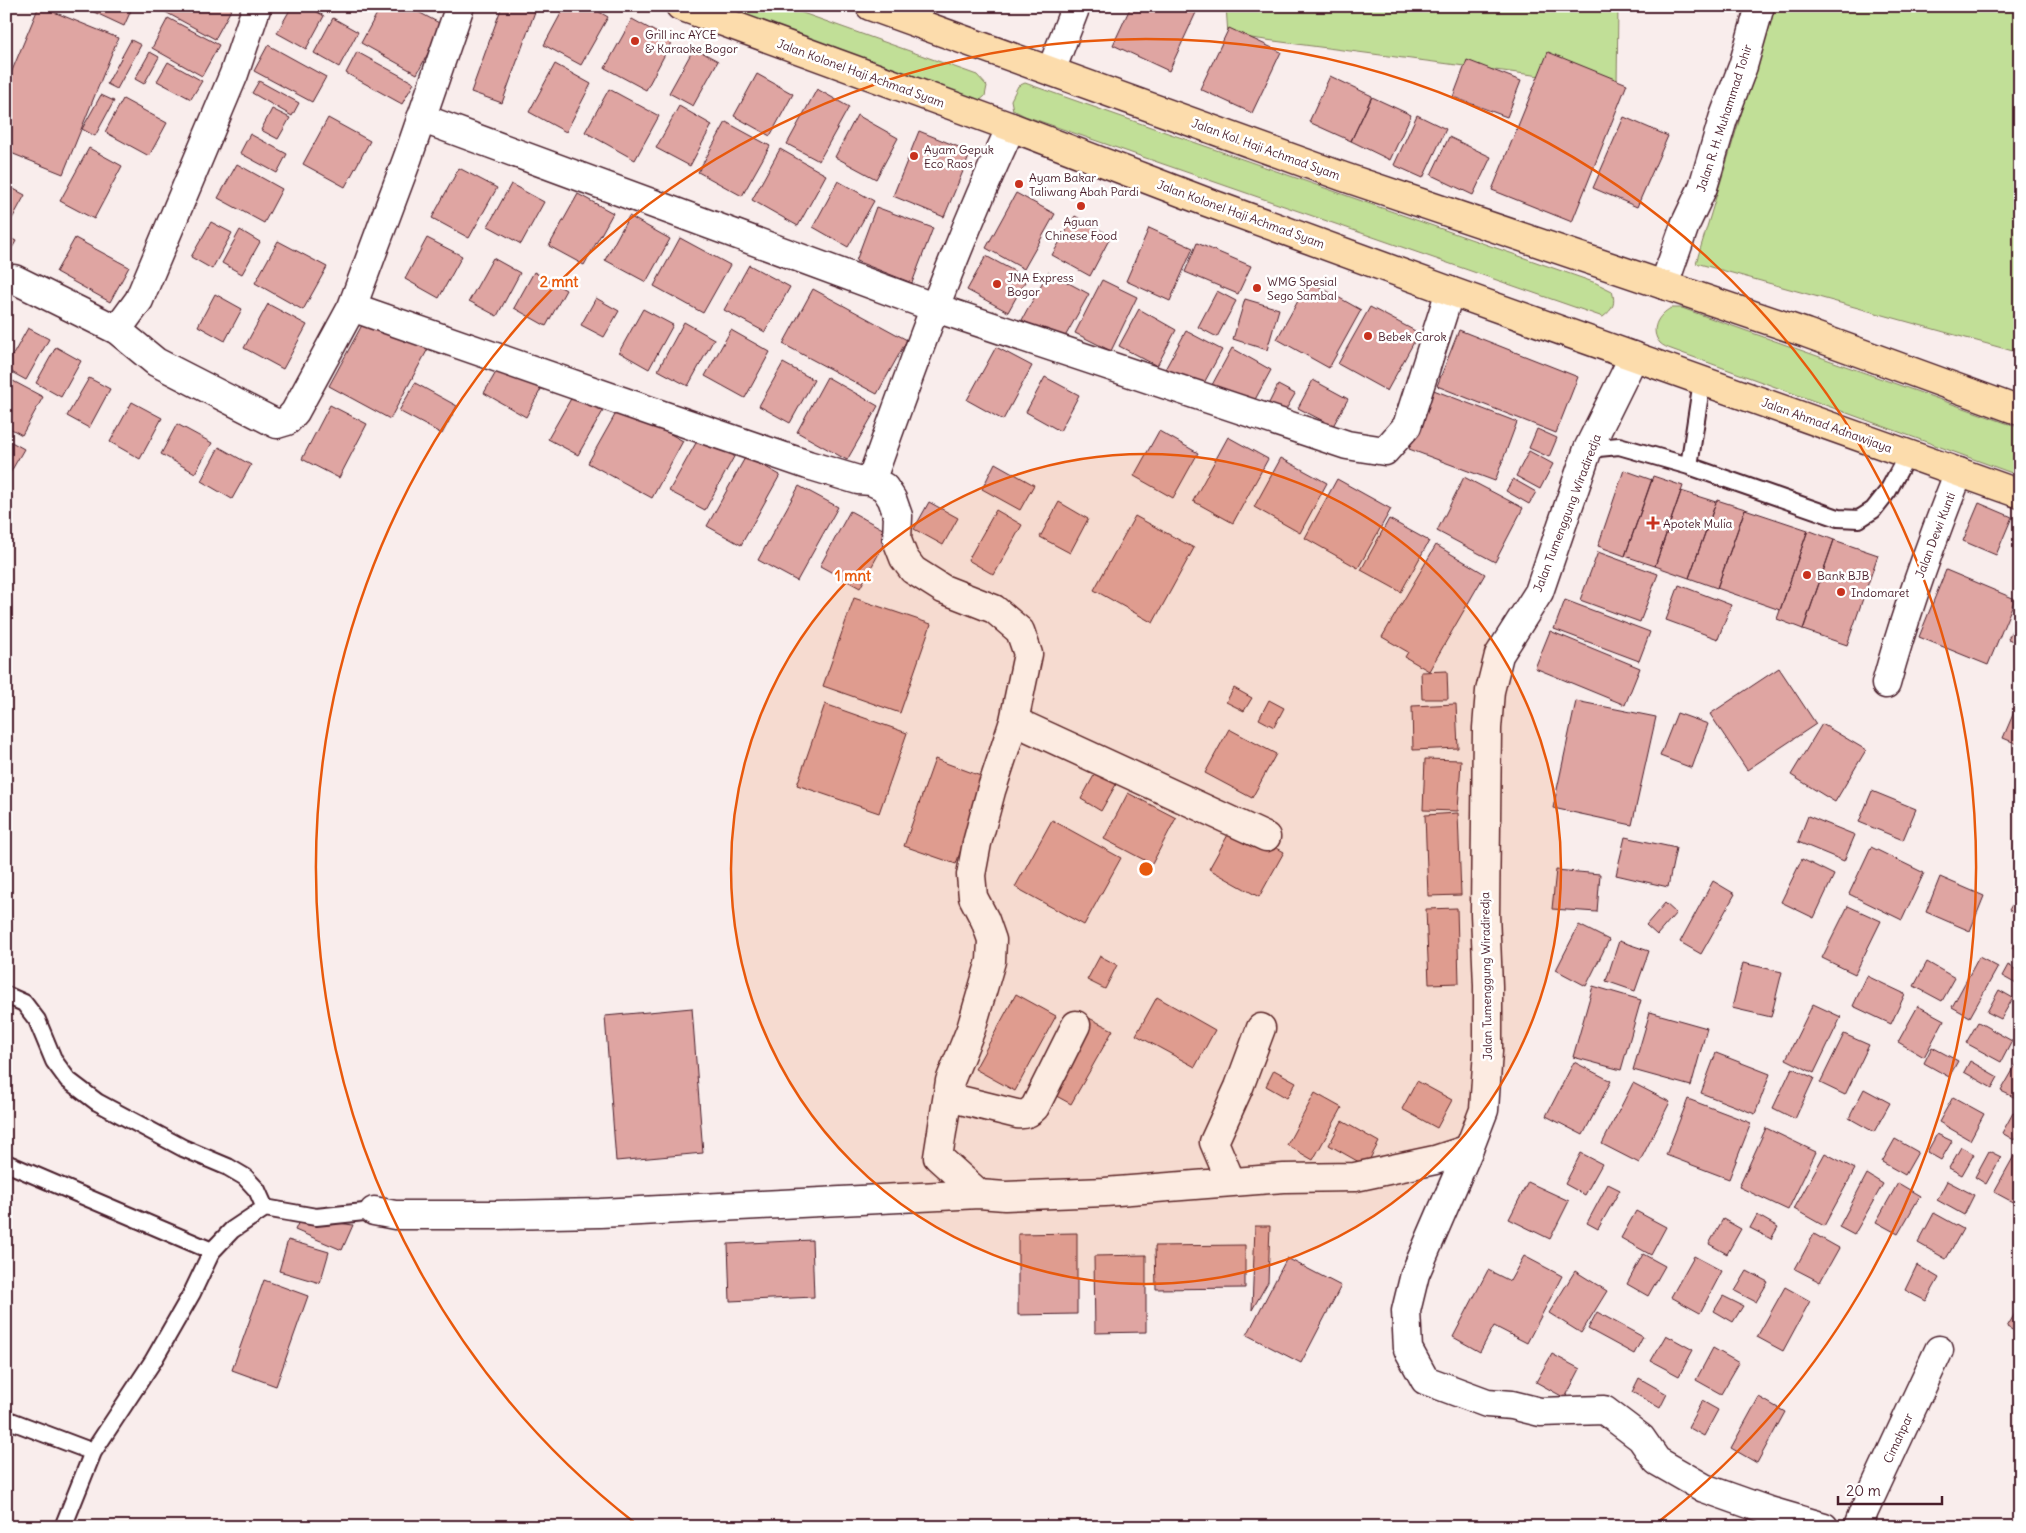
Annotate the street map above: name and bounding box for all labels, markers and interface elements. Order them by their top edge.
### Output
place label: Grill inc AYCE & Karaoke Bogor [645,27,738,56]
marker: Grill inc AYCE & Karaoke Bogor [629,35,641,47]
street label: Jalan Kolonel Haji Achmad Syam [775,36,947,111]
street label: Jalan R. H. Muhammad Tohir [1693,42,1755,194]
street label: Jalan Kol. Haji Achmad Syam [1190,115,1343,183]
place label: Ayam Gepuk Eco Raos [924,142,994,171]
marker: Ayam Gepuk Eco Raos [908,150,920,162]
place label: Ayam Bakar Taliwang Abah Pardi [1029,170,1139,199]
street label: Jalan Kolonel Haji Achmad Syam [1155,177,1327,252]
marker: Ayam Bakar Taliwang Abah Pardi [1013,178,1025,190]
marker: Aguan Chinese Food [1075,200,1087,212]
place label: Aguan Chinese Food [1045,214,1117,243]
place label: JNA Express Bogor [1007,270,1074,299]
text: 2 mnt [540,272,579,291]
place label: WMG Spesial Sego Sambal [1267,274,1337,303]
marker: JNA Express Bogor [991,278,1003,290]
marker: WMG Spesial Sego Sambal [1251,282,1263,294]
place label: Bebek Carok [1378,329,1447,344]
marker: Bebek Carok [1362,330,1374,342]
street label: Jalan Ahmad Adnawijaya [1760,394,1895,456]
street label: Jalan Tumenggung Wiradiredja [1530,432,1604,594]
street label: Jalan Dewi Kunti [1912,490,1958,580]
place label: Apotek Mulia [1663,516,1733,531]
marker: Apotek Mulia [1647,517,1659,529]
text: 1 mnt [835,566,872,585]
place label: Bank BJB [1817,568,1869,583]
marker: Bank BJB [1801,569,1813,581]
place label: Indomaret [1851,585,1909,600]
marker: Indomaret [1835,586,1847,598]
centre of rings [1137,860,1155,878]
street label: Jalan Tumenggung Wiradiredja [1477,892,1495,1060]
street label: Cimahpar [1880,1411,1916,1465]
scale bar [1838,1473,1942,1505]
text: 20 m [1846,1481,1881,1500]

